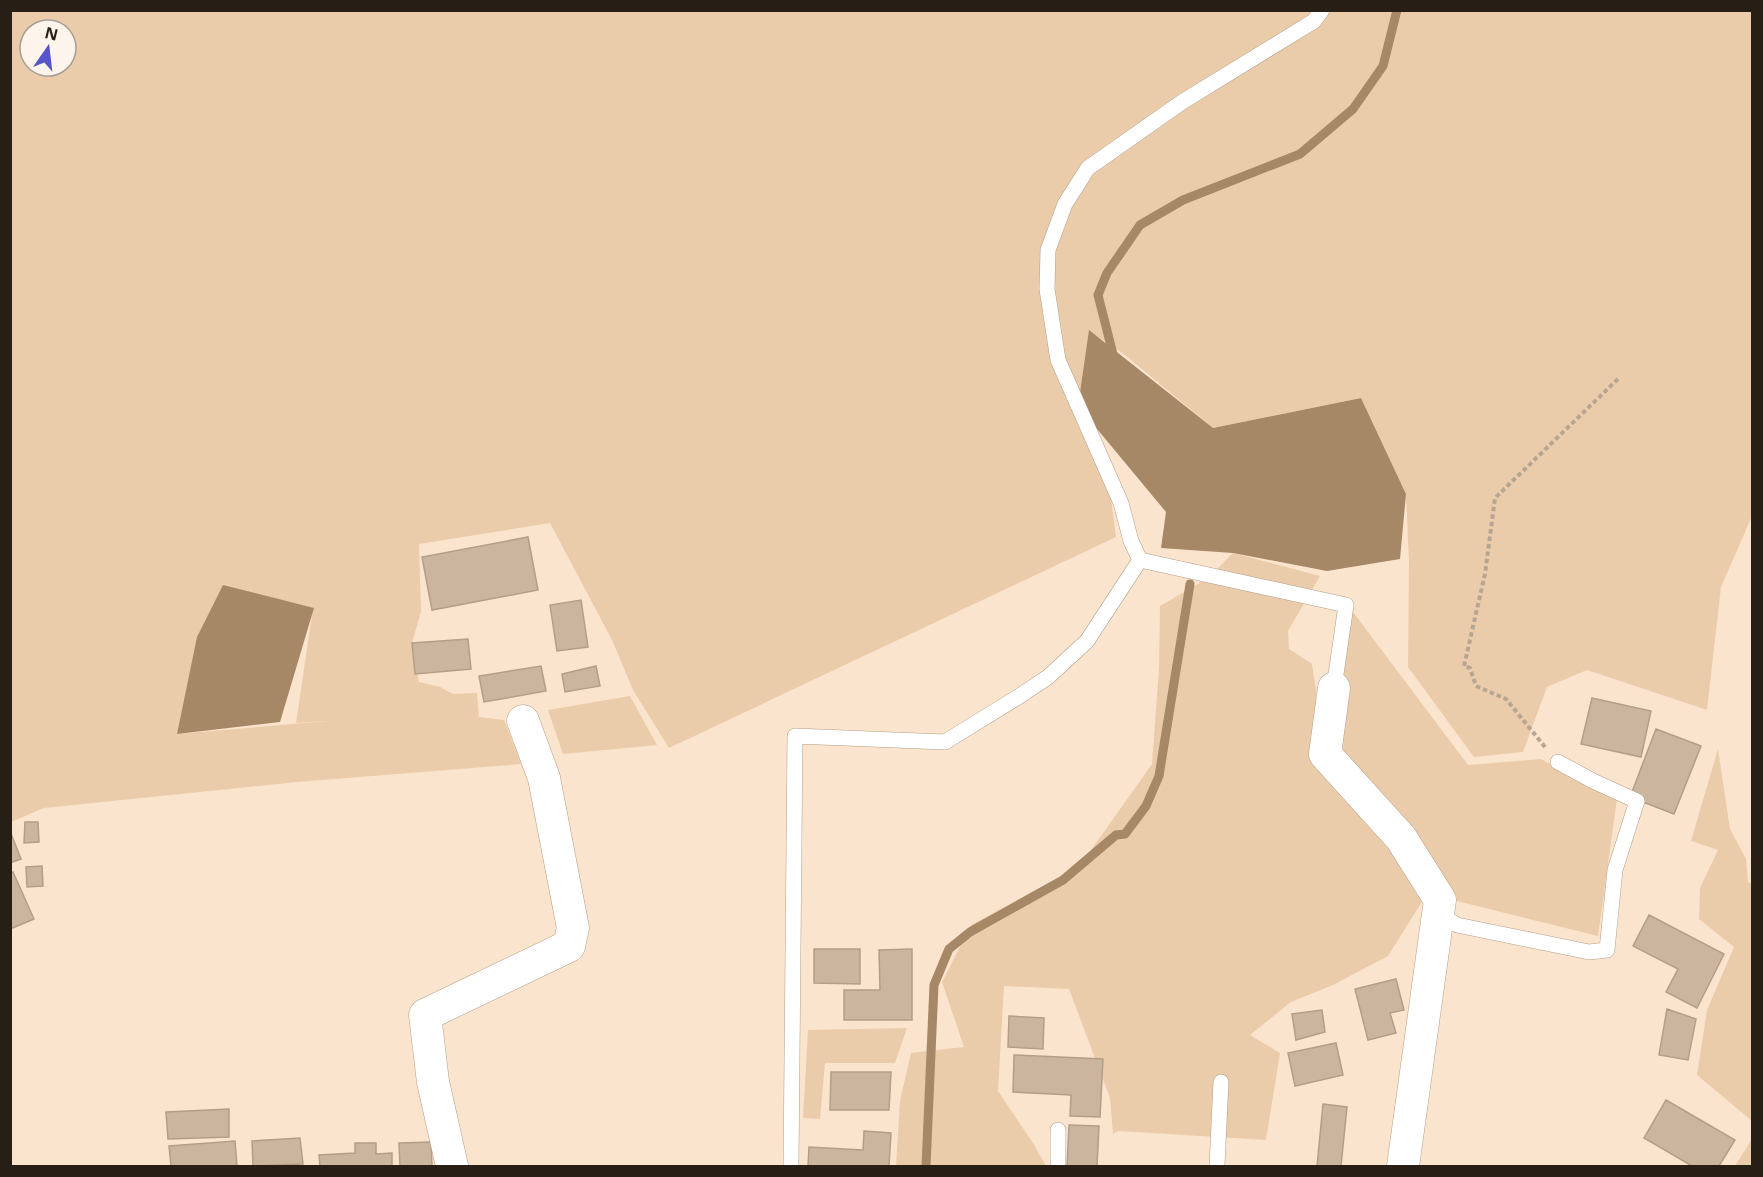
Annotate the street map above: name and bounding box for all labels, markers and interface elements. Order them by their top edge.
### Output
north arrow [18,18,78,78]
text: N [43,21,61,46]

